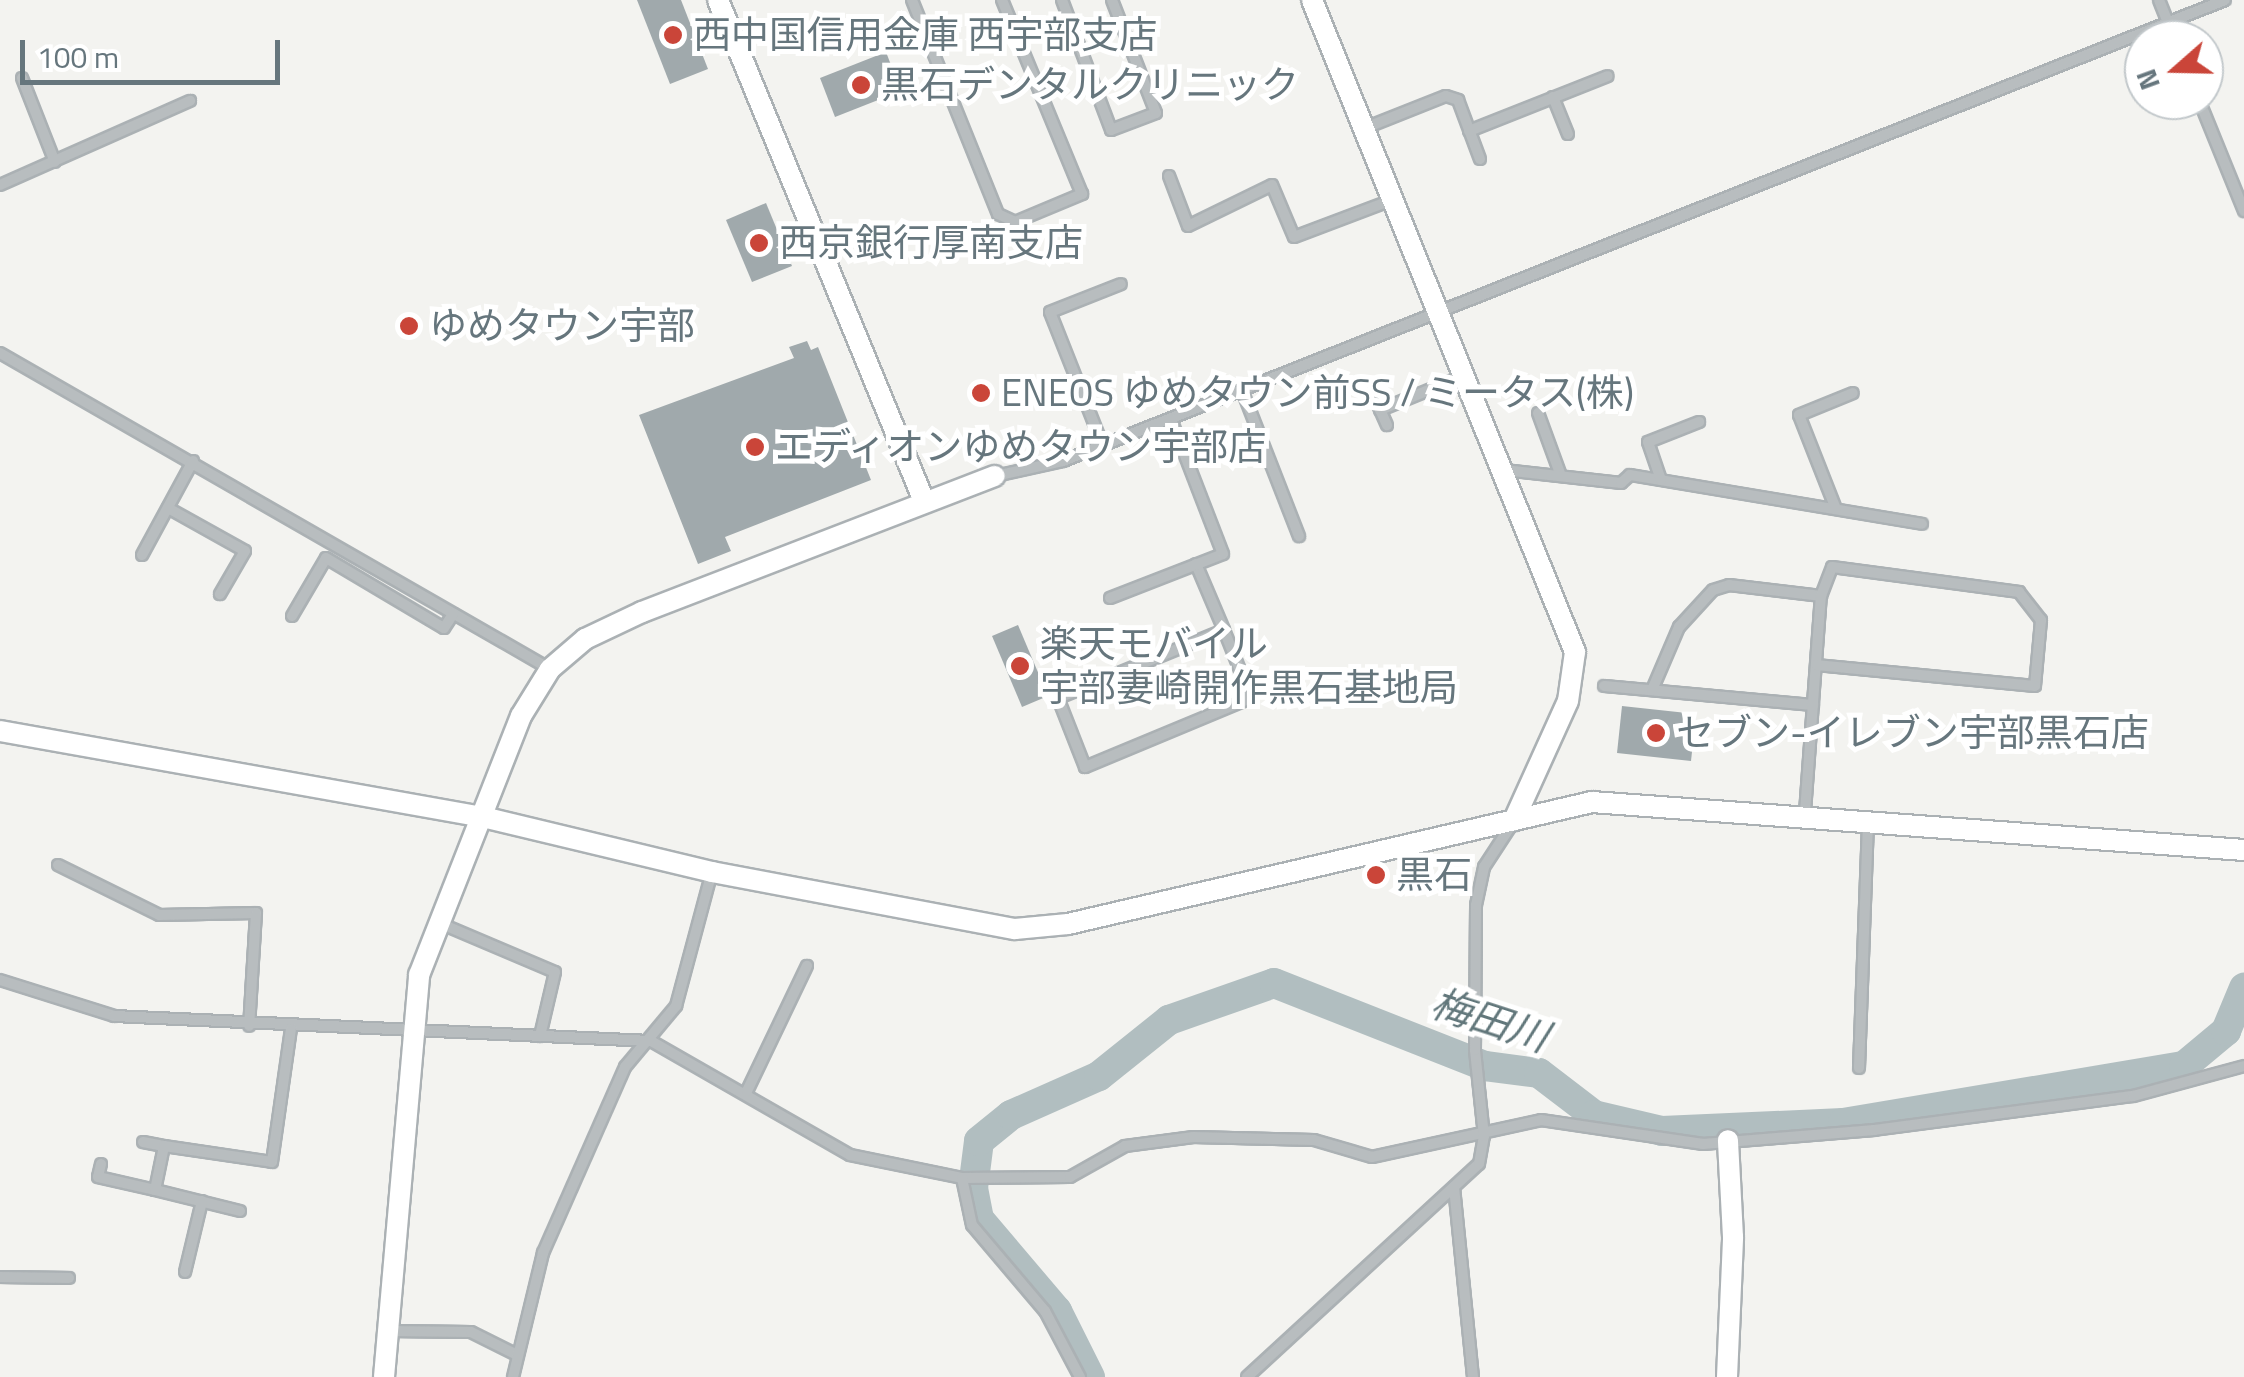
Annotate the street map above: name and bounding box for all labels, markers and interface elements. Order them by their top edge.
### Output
place label: 西中国信用金庫 西宇部支店 [693,12,1157,58]
scale bar [25,20,285,82]
north arrow [2124,20,2224,120]
marker: 西中国信用金庫 西宇部支店 [662,24,684,46]
text: 100 m [37,34,119,80]
place label: 黒石デンタルクリニック [881,62,1299,108]
text: N [2124,63,2171,96]
marker: 黒石デンタルクリニック [850,74,872,96]
place label: 西京銀行厚南支店 [779,220,1083,266]
marker: 西京銀行厚南支店 [748,232,770,254]
place label: ゆめタウン宇部 [429,303,695,349]
marker: ゆめタウン宇部 [398,315,420,337]
place label: ENEOS ゆめタウン前SS / ミータス(株) [1001,370,1634,416]
marker: ENEOS ゆめタウン前SS / ミータス(株) [970,382,992,404]
place label: エディオンゆめタウン宇部店 [775,424,1269,470]
marker: エディオンゆめタウン宇部店 [744,436,766,458]
place label: 楽天モバイル 宇部妻崎開作黒石基地局 [1040,621,1458,711]
marker: 楽天モバイル 宇部妻崎開作黒石基地局 [1009,655,1031,677]
place label: セブン-イレブン宇部黒石店 [1676,710,2149,756]
marker: セブン-イレブン宇部黒石店 [1645,722,1667,744]
place label: 黒石 [1396,852,1472,898]
marker: 黒石 [1365,864,1387,886]
water label: 梅田川 [1426,979,1554,1061]

